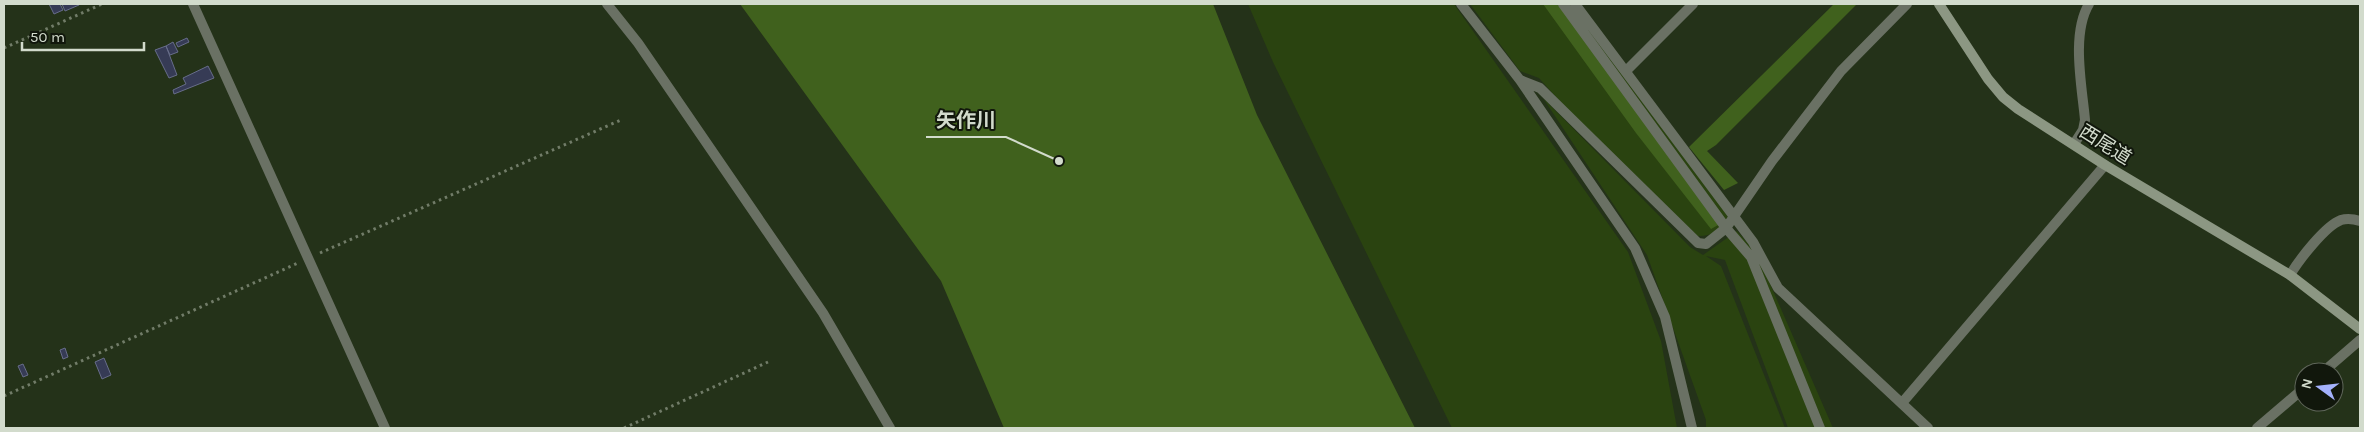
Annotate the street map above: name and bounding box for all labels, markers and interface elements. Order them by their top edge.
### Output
scale bar [22,20,145,52]
text: 50 m [30,28,65,46]
callout: 矢作川 [926,102,1006,137]
text: 矢作川 [936,109,996,132]
street label: 西尾道 [2075,120,2135,169]
north arrow [2294,362,2344,412]
text: N [2297,377,2316,391]

